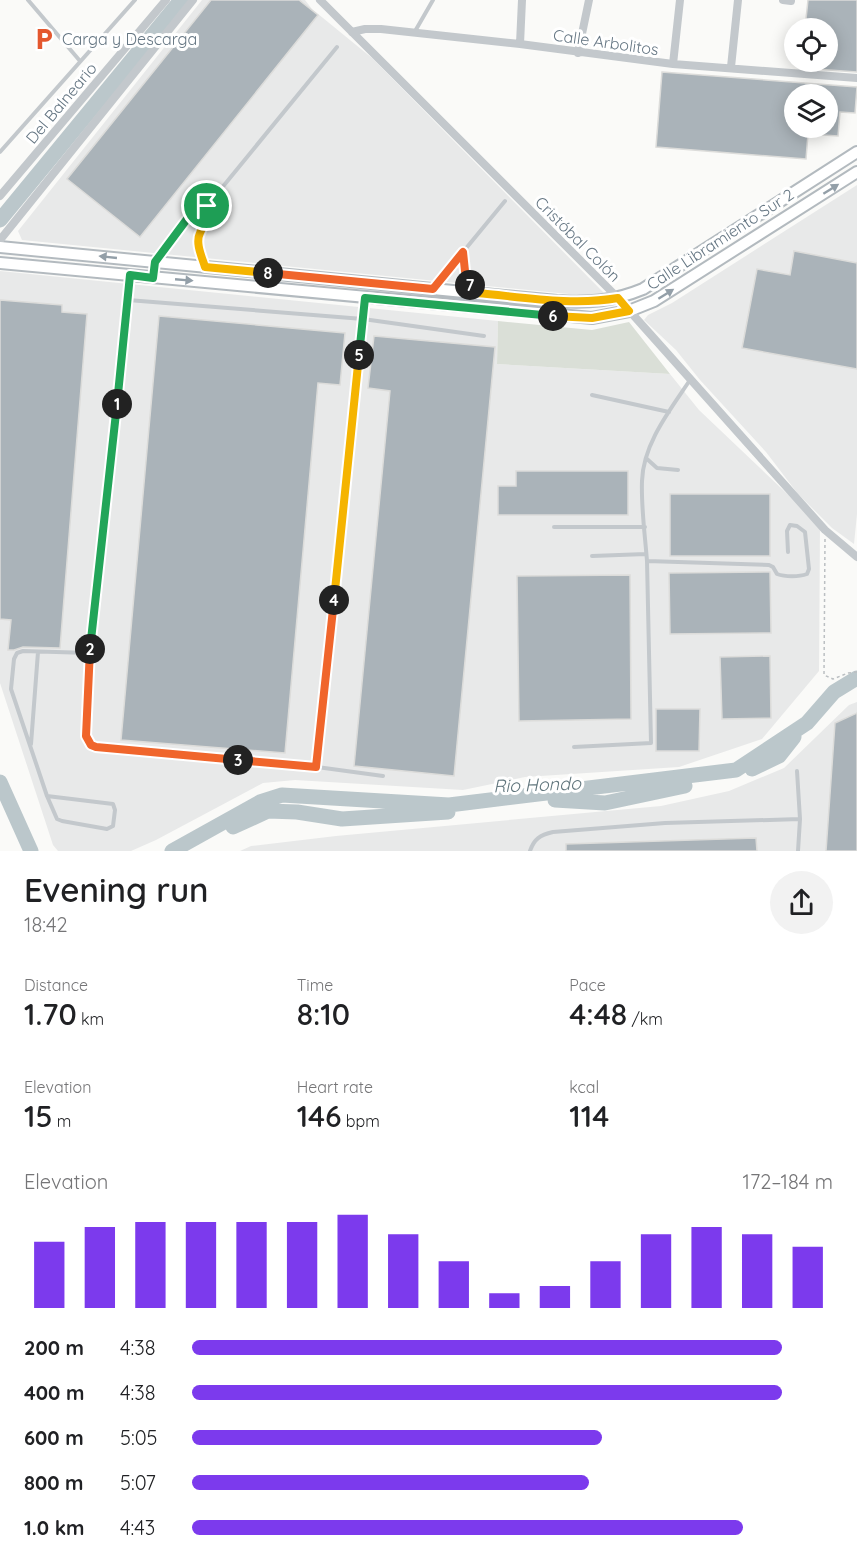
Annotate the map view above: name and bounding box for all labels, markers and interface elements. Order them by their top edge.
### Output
map controls [784,18,838,138]
button: locate [784,18,838,72]
street label: Calle Arbolitos [552,25,660,59]
parking icon: Carga y Descarga [31,26,57,52]
place label: Carga y Descarga [62,29,197,49]
street label: Del Balneario [21,58,101,148]
button: layers [784,84,838,138]
pin [181,180,232,231]
one-way arrow [822,183,838,195]
street label: Calle Libramiento Sur 2 [643,184,797,294]
icon: arrive [190,189,223,222]
street label: Cristóbal Colón [531,192,625,286]
one-way arrow [98,252,117,262]
pin: 8 [253,258,283,288]
text: 8 [264,263,272,283]
pin: 7 [455,270,485,300]
one-way arrow [174,275,193,285]
text: 7 [466,275,474,295]
one-way arrow [658,288,674,299]
pin: 6 [538,301,568,331]
text: 6 [549,306,557,326]
pin: 5 [344,340,374,370]
text: 5 [354,345,364,365]
pin: 1 [102,389,132,419]
text: 1 [114,394,120,414]
pin: 4 [319,585,349,615]
text: 4 [329,590,339,610]
pin: 2 [75,634,105,664]
text: 2 [85,639,95,659]
pin: 3 [223,745,253,775]
text: 3 [234,750,242,770]
water label: Rio Hondo [493,771,582,798]
text: Evening run [24,869,209,910]
button: share [770,871,833,934]
text: 18:42 [24,912,68,937]
text: Distance [24,975,88,995]
text: Time [297,975,333,995]
text: Pace [569,975,606,995]
text: 1.70 [24,995,77,1033]
text: 8:10 [297,995,350,1033]
text: 4:48 [569,995,627,1033]
text: km [77,1009,104,1029]
text: /km [627,1009,663,1029]
text: Elevation [24,1077,91,1097]
text: Heart rate [297,1077,373,1097]
text: kcal [569,1077,599,1097]
text: 15 [24,1097,52,1135]
text: 146 [297,1097,341,1135]
text: 114 [569,1097,609,1135]
text: m [52,1111,71,1131]
text: bpm [341,1111,380,1131]
text: Elevation [24,1169,108,1194]
text: 172–184 m [743,1169,833,1194]
text: 200 m [24,1335,84,1360]
text: 4:38 [120,1335,156,1360]
text: 400 m [24,1380,84,1405]
text: 4:38 [120,1380,156,1405]
text: 600 m [24,1425,84,1450]
text: 5:05 [120,1425,157,1450]
text: 800 m [24,1470,84,1495]
text: 5:07 [120,1470,156,1495]
text: 1.0 km [24,1515,84,1540]
text: 4:43 [120,1515,155,1540]

